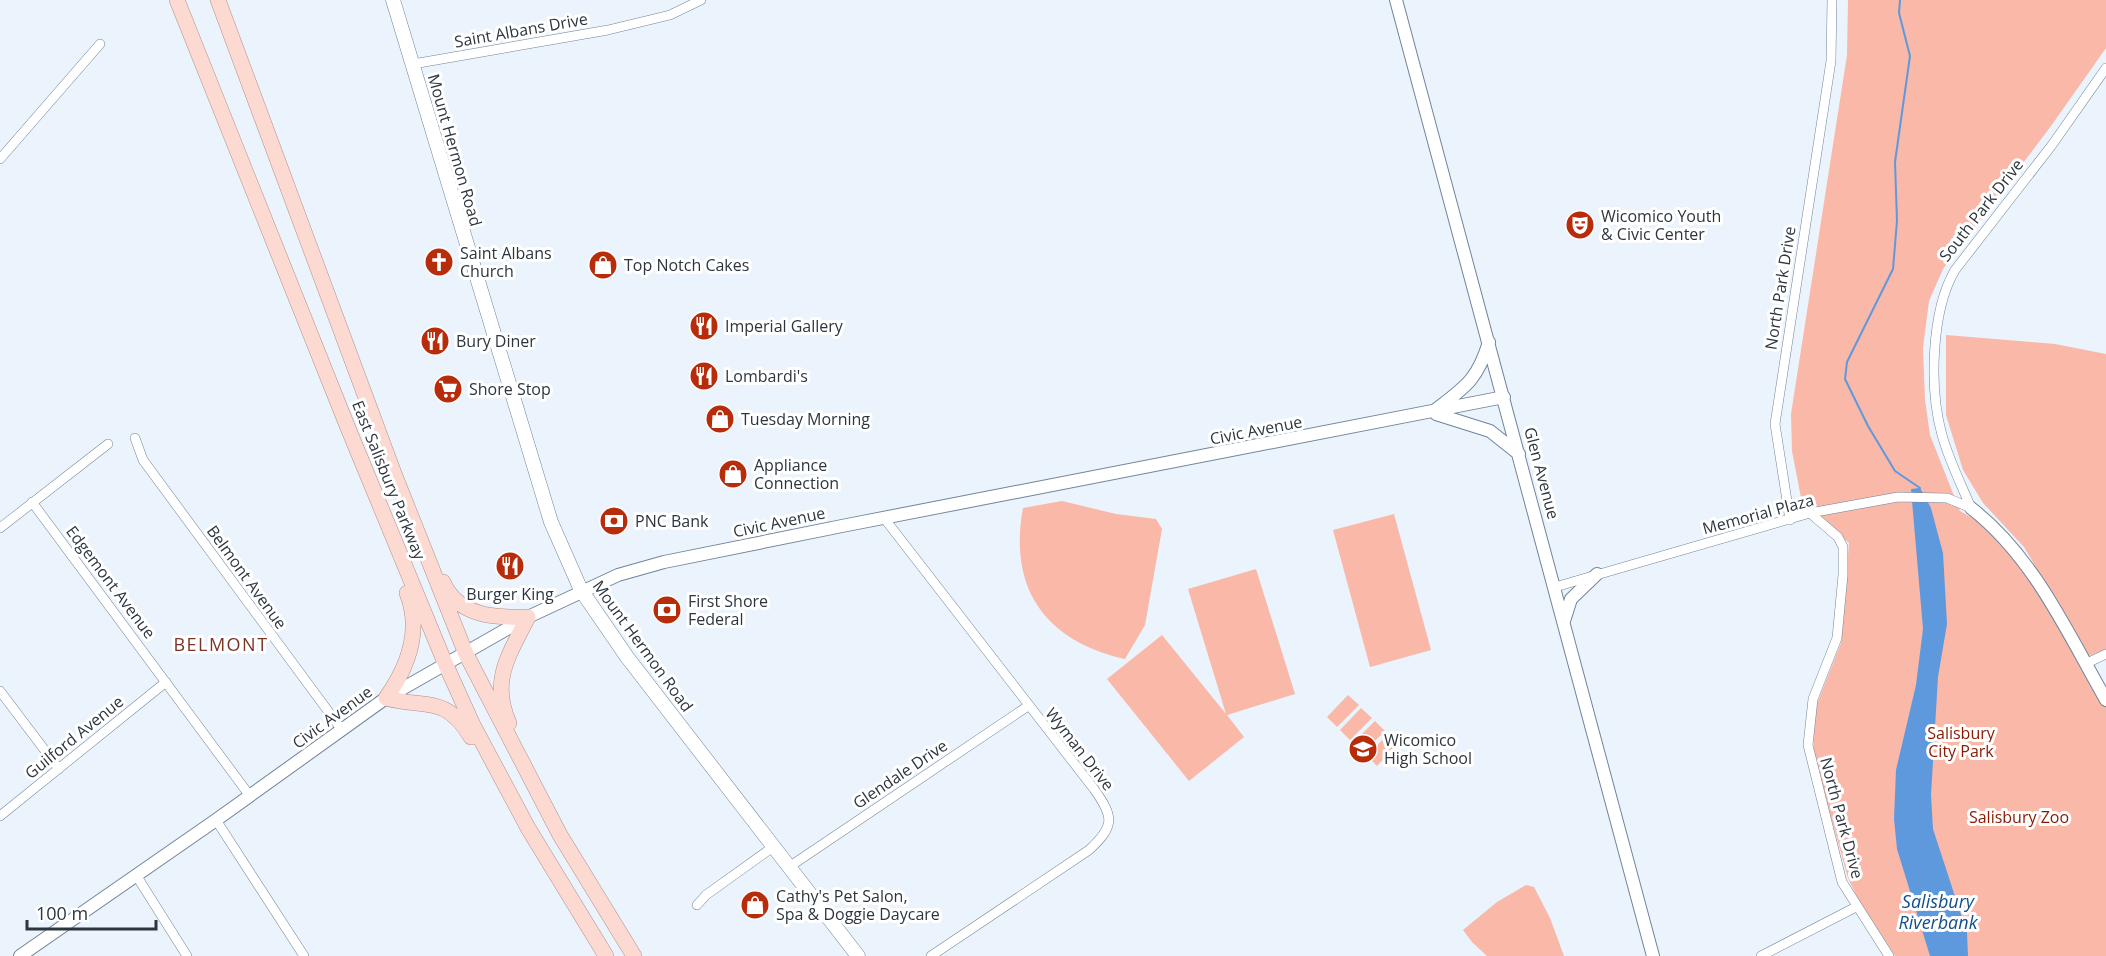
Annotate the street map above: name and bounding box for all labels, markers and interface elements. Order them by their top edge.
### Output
street label: Saint Albans Drive [453,7,589,53]
street label: Mount Hermon Road [423,71,487,229]
street label: South Park Drive [1934,154,2028,266]
place label: Wicomico Youth & Civic Center [1601,205,1721,245]
theatre icon: Wicomico Youth & Civic Center [1564,209,1596,241]
street label: North Park Drive [1759,225,1801,351]
place label: Saint Albans Church [460,242,552,282]
church icon: Saint Albans Church [423,246,455,278]
shop icon: Top Notch Cakes [587,249,619,281]
place label: Top Notch Cakes [624,254,749,276]
restaurant icon: Imperial Gallery [688,310,720,342]
place label: Imperial Gallery [725,315,844,337]
restaurant icon: Bury Diner [419,325,451,357]
place label: Bury Diner [456,330,536,352]
restaurant icon: Lombardi's [688,360,720,392]
place label: Lombardi's [725,365,808,387]
supermarket icon: Shore Stop [432,373,464,405]
place label: Shore Stop [469,378,551,400]
street label: East Salisbury Parkway [347,397,431,564]
shop icon: Tuesday Morning [704,403,736,435]
place label: Tuesday Morning [741,408,870,430]
street label: Civic Avenue [1208,410,1304,450]
street label: Glen Avenue [1519,425,1565,521]
place label: Appliance Connection [754,454,839,494]
shop icon: Appliance Connection [717,458,749,490]
street label: Memorial Plaza [1700,489,1816,539]
street label: Civic Avenue [731,501,827,542]
bank icon: PNC Bank [598,505,630,537]
place label: PNC Bank [635,510,709,532]
street label: Edgemont Avenue [61,521,161,643]
street label: Belmont Avenue [202,521,292,633]
restaurant icon: Burger King [494,550,526,582]
street label: Mount Hermon Road [588,576,698,716]
place label: Burger King [466,583,554,605]
place label: First Shore Federal [688,590,768,630]
bank icon: First Shore Federal [651,594,683,626]
district label: BELMONT [173,632,269,656]
street label: Civic Avenue [288,681,376,753]
street label: Guilford Avenue [20,690,128,784]
street label: Wyman Drive [1041,703,1119,795]
park label: Salisbury City Park [1927,722,1996,762]
place label: Wicomico High School [1384,729,1472,769]
school or university icon: Wicomico High School [1347,733,1379,765]
street label: Glendale Drive [848,734,952,814]
street label: North Park Drive [1815,755,1869,881]
park label: Salisbury Zoo [1969,806,2069,828]
place label: Cathy's Pet Salon, Spa & Doggie Daycare [776,885,940,925]
shop icon: Cathy's Pet Salon, Spa & Doggie Daycare [739,889,771,921]
water label: Salisbury Riverbank [1899,889,1979,934]
scale bar [27,893,156,931]
text: 100 m [36,901,88,925]

